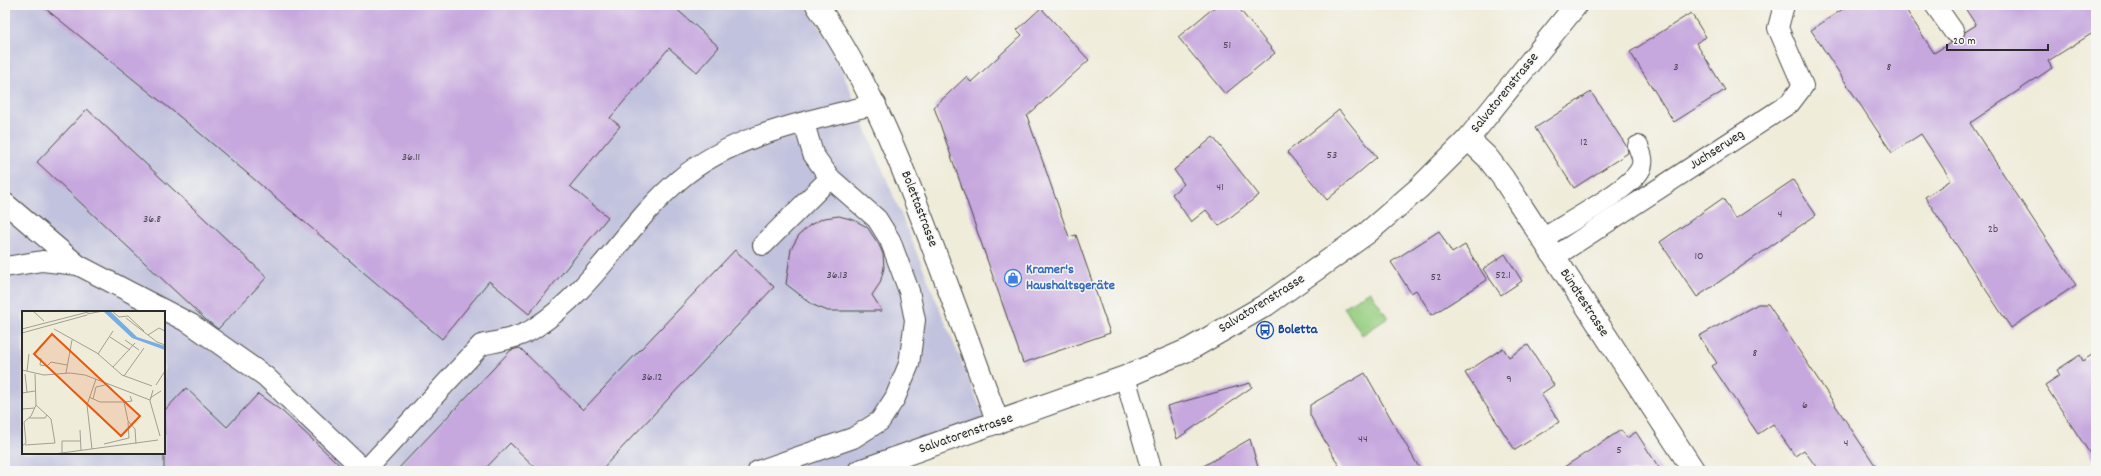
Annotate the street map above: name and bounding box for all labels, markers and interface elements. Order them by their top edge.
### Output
scale bar [1947,26,2048,52]
text: 20 m [1953,33,1976,50]
house number: 51 [1223,37,1231,54]
street label: Salvatorenstrasse [1466,48,1544,138]
house number: 3 [1673,59,1679,76]
house number: 8 [1887,59,1892,76]
street label: Juchserweg [1686,125,1748,175]
house number: 12 [1580,134,1588,151]
house number: 53 [1327,147,1337,164]
house number: 36.11 [402,149,420,166]
street label: Bolettastrasse [895,168,943,250]
house number: 41 [1216,179,1224,196]
house number: 4 [1778,206,1783,223]
house number: 36.8 [143,211,161,228]
house number: 2b [1988,221,1998,238]
house number: 10 [1694,248,1704,265]
place label: Kramer's Haushaltsgeräte [1026,260,1115,296]
street label: Bündtestrasse [1554,265,1614,341]
house number: 36.13 [826,267,848,284]
house number: 52.1 [1495,267,1511,284]
shop icon: Kramer's Haushaltsgeräte [1003,268,1023,288]
street label: Salvatorenstrasse [1215,269,1309,339]
house number: 52 [1431,269,1441,286]
inset map [22,311,165,454]
bus stop icon: Boletta [1255,320,1275,340]
place label: Boletta [1278,320,1319,340]
house number: 8 [1753,345,1758,362]
house number: 36.12 [641,369,663,386]
house number: 9 [1506,371,1512,388]
house number: 6 [1802,397,1808,414]
street label: Salvatorenstrasse [916,409,1016,459]
house number: 44 [1358,431,1368,448]
house number: 4 [1844,435,1849,452]
house number: 5 [1616,442,1622,459]

